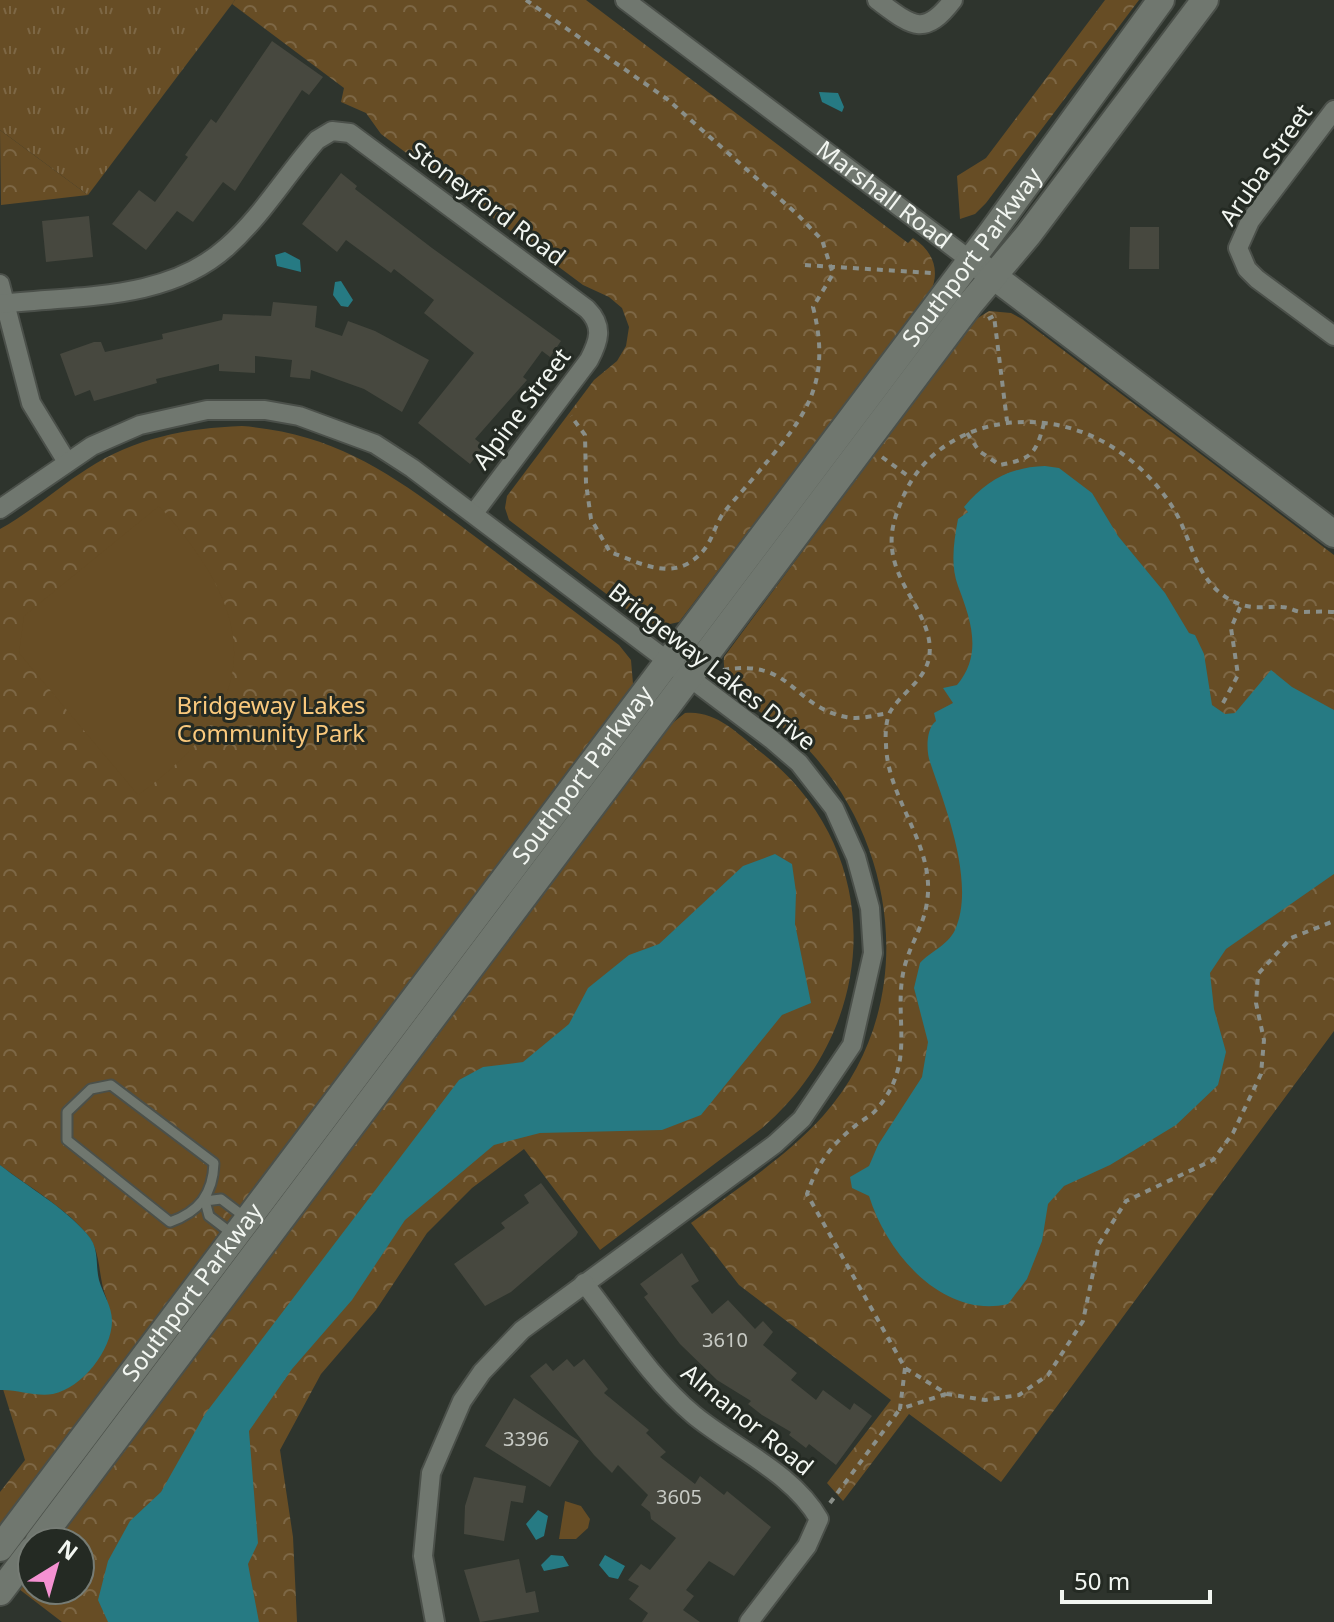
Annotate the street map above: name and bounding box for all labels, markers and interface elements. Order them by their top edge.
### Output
street label: Aruba Street [1211,96,1319,232]
street label: Marshall Road [810,132,959,256]
street label: Stoneyford Road [403,133,573,272]
street label: Southport Parkway [893,160,1049,353]
street label: Alpine Street [464,340,578,476]
street label: Bridgeway Lakes Drive [602,574,823,757]
street label: Southport Parkway [503,678,660,870]
park label: Bridgeway Lakes Community Park [177,688,365,749]
street label: Southport Parkway [113,1195,270,1388]
house number: 3610 [702,1326,748,1353]
street label: Almanor Road [675,1355,821,1482]
house number: 3396 [503,1425,549,1452]
house number: 3605 [656,1483,702,1510]
north arrow [16,1526,96,1606]
text: N [52,1532,85,1567]
scale bar [1062,1554,1210,1604]
text: 50 m [1074,1564,1130,1597]

